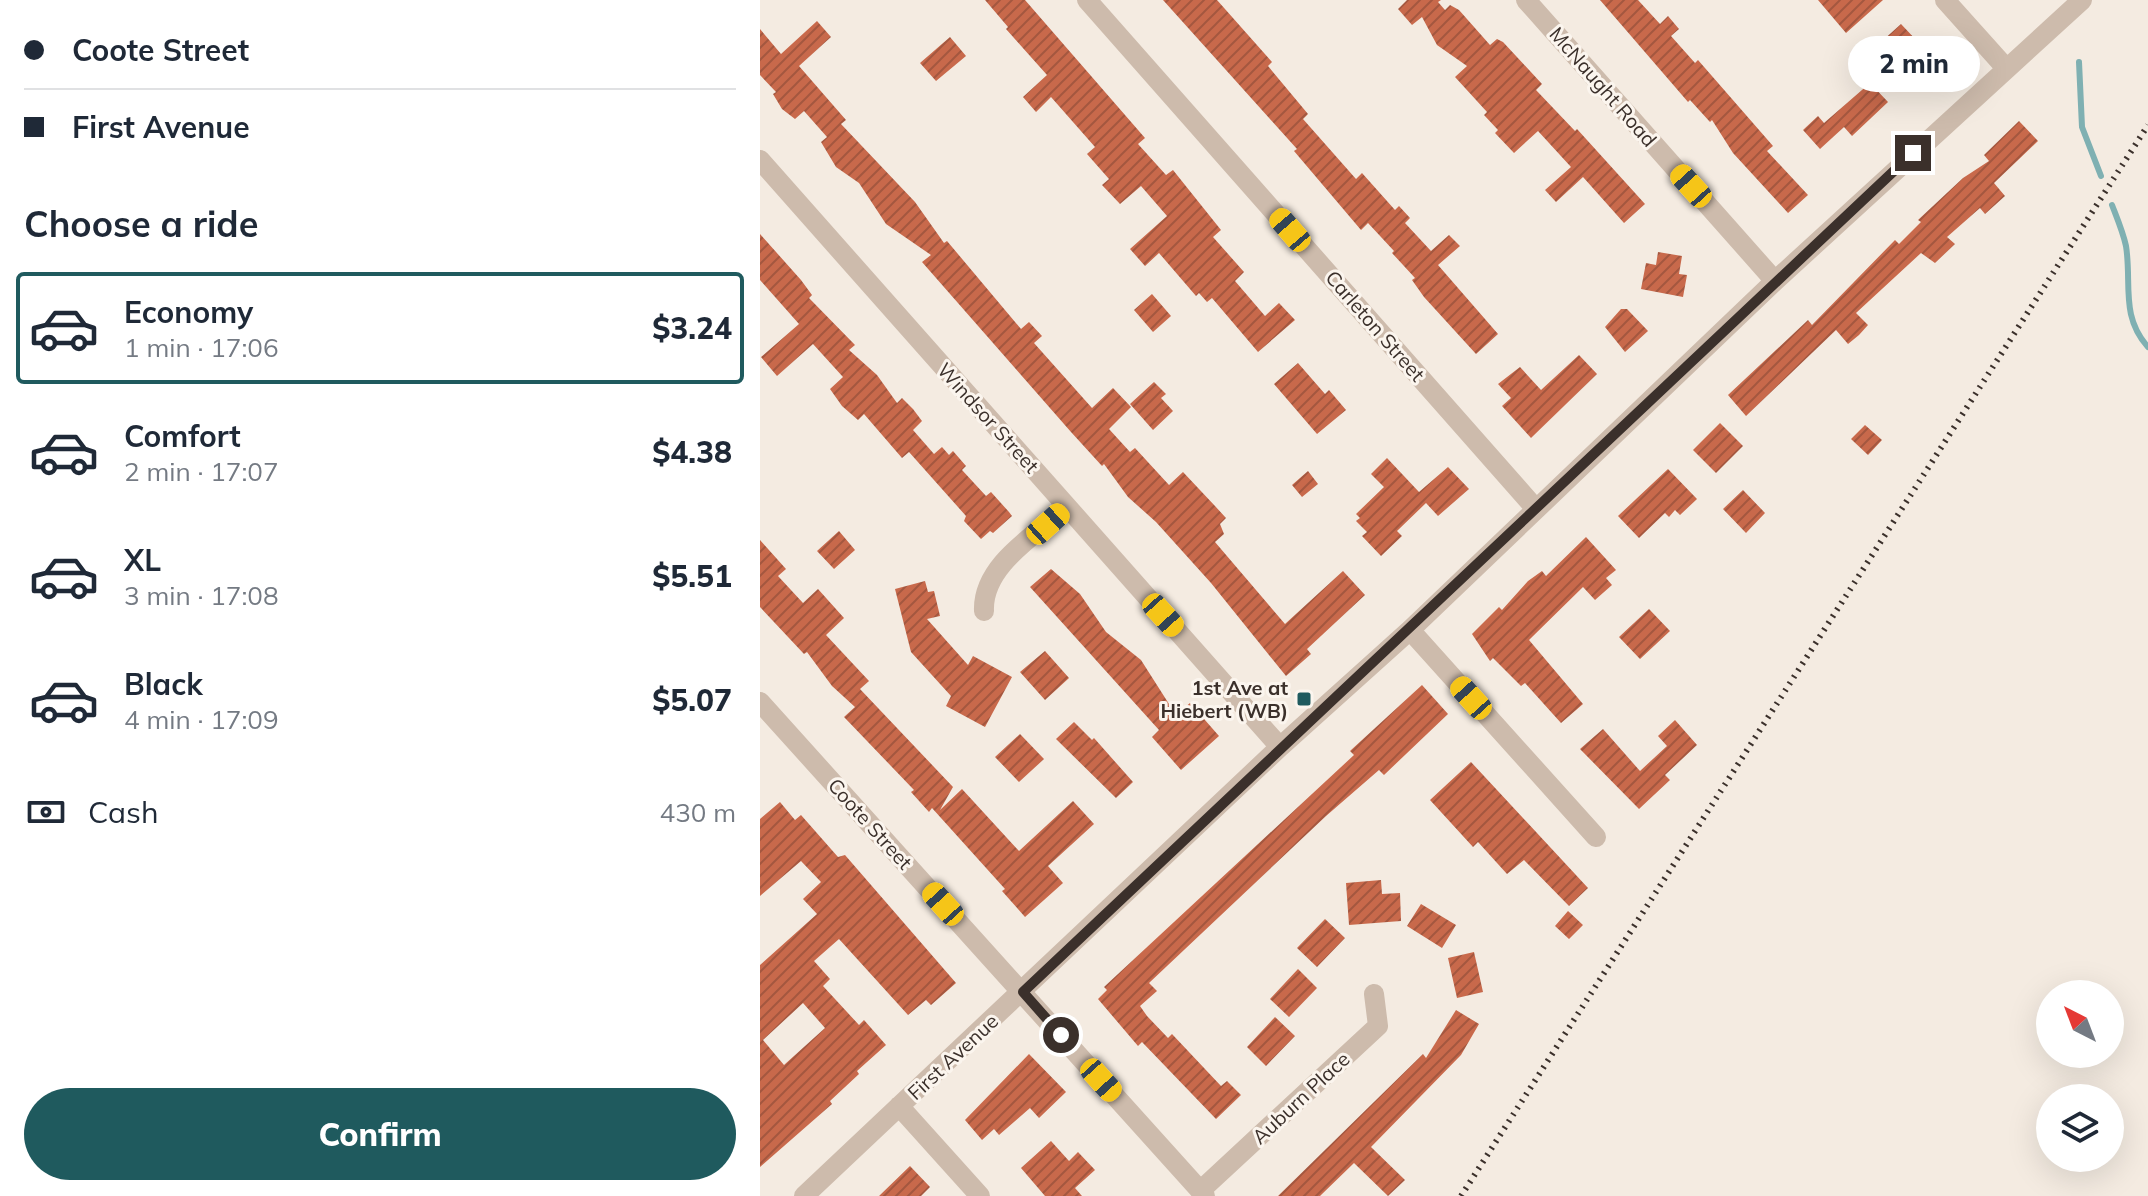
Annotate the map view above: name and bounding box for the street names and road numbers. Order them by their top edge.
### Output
street label: McNaught Road [1545,22,1662,152]
street label: Carleton Street [1320,265,1430,386]
street label: Windsor Street [932,357,1044,478]
street label: Coote Street [823,773,918,874]
street label: First Avenue [902,1008,1003,1105]
street label: Auburn Place [1247,1046,1355,1149]

